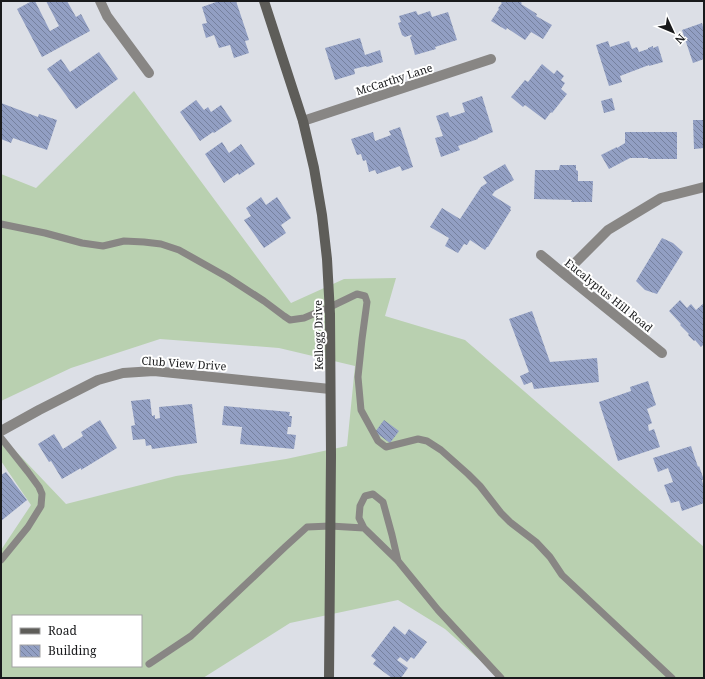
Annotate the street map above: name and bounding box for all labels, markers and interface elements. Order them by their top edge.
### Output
north arrow [653,12,693,52]
text: N [672,31,689,48]
street label: McCarthy Lane [354,60,434,98]
street label: Eucalyptus Hill Road [562,255,656,335]
street label: Kellogg Drive [310,300,326,370]
street label: Club View Drive [141,353,227,373]
legend [12,615,142,667]
text: Road [48,622,78,639]
text: Building [48,642,97,659]

